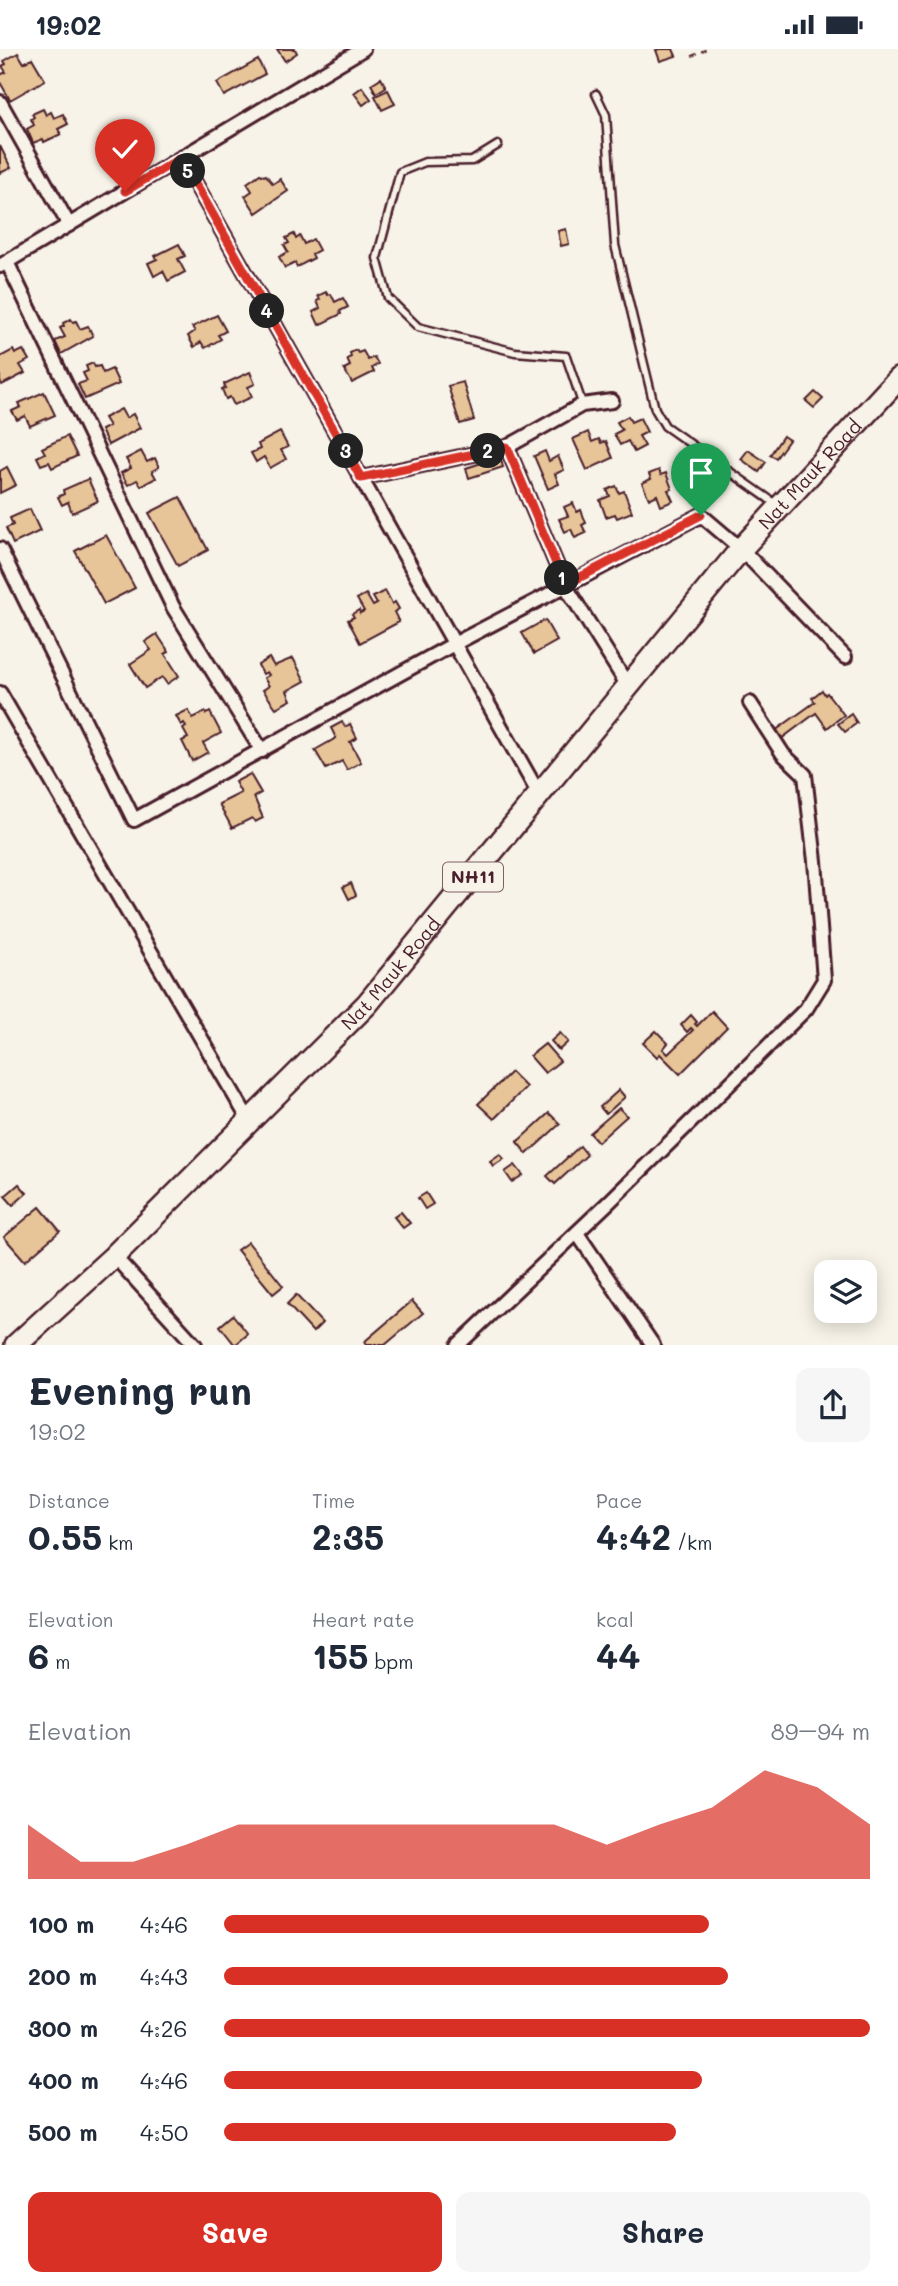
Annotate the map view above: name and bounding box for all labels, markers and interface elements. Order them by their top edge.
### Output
text: 19:02 [35,8,102,42]
pin [95,119,155,191]
icon: check [106,130,144,168]
pin: 5 [170,153,206,189]
text: 5 [182,158,193,183]
pin: 4 [250,293,284,329]
text: 4 [260,298,273,323]
street label: Nat Mauk Road [752,414,867,534]
pin: 3 [328,433,364,469]
pin: 2 [470,433,505,469]
text: 3 [340,438,351,463]
text: 2 [482,438,493,463]
pin [671,443,731,515]
icon: arrive [682,454,720,492]
pin: 1 [544,561,580,595]
text: 1 [557,565,566,590]
road number: NH11 [443,863,503,891]
street label: Nat Mauk Road [335,911,446,1035]
map controls [814,1260,877,1323]
button: layers [814,1260,877,1323]
text: Evening run [28,1365,252,1415]
button: share [796,1368,870,1442]
text: 19:02 [28,1416,86,1446]
text: Distance [28,1488,110,1513]
text: Time [312,1488,355,1513]
text: Pace [596,1488,642,1513]
text: 0.55 [28,1513,102,1559]
text: 2:35 [312,1513,384,1559]
text: 4:42 [596,1513,671,1559]
text: km [102,1530,133,1555]
text: /km [671,1530,712,1555]
text: Elevation [28,1607,113,1632]
text: Heart rate [312,1607,415,1632]
text: kcal [596,1607,634,1632]
text: 6 [28,1632,49,1678]
text: 155 [312,1632,368,1678]
text: 44 [596,1632,640,1678]
text: m [49,1649,70,1674]
text: bpm [368,1649,413,1674]
text: Elevation [28,1716,131,1746]
text: 89–94 m [771,1716,870,1746]
text: 100 m [28,1909,94,1939]
text: 4:46 [140,1909,188,1939]
text: 200 m [28,1961,97,1991]
text: 4:43 [140,1961,188,1991]
text: 300 m [28,2013,98,2043]
text: 4:26 [140,2013,187,2043]
text: 400 m [28,2065,99,2095]
text: 4:46 [140,2065,188,2095]
text: 500 m [28,2117,98,2147]
text: 4:50 [140,2117,188,2147]
button: Save [28,2192,442,2272]
button: Share [456,2192,870,2272]

